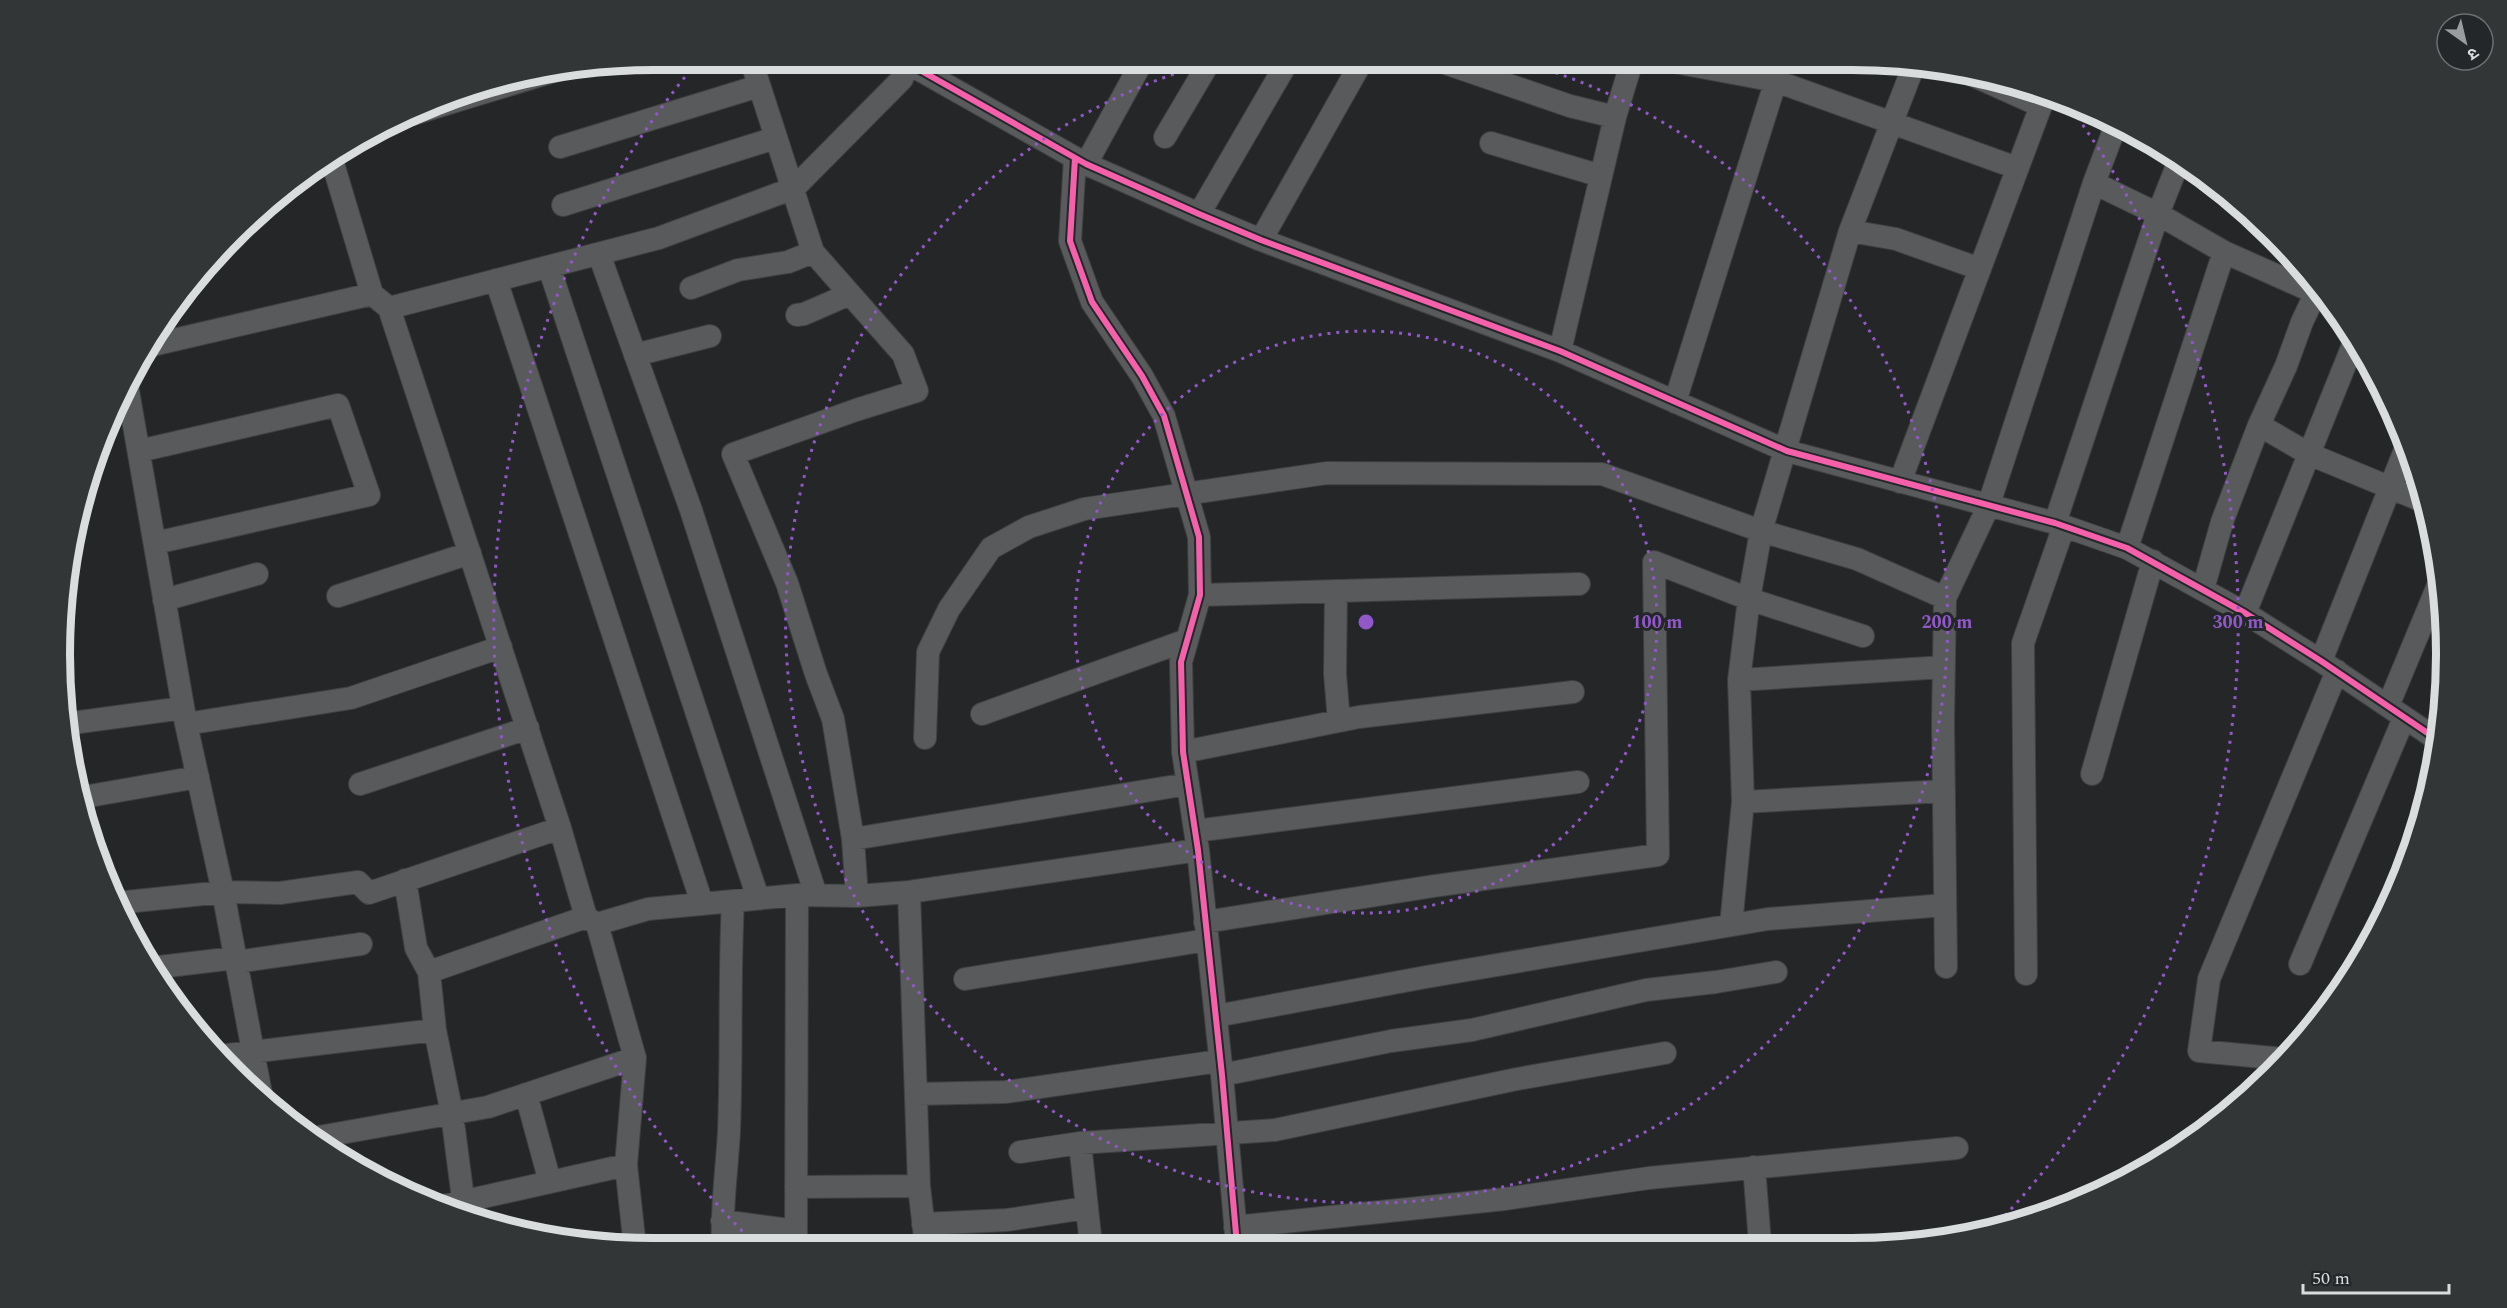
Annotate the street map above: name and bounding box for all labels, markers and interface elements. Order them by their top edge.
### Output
north arrow [2435,12,2495,72]
text: उ [2462,41,2483,67]
text: 100 m [1631,609,1683,636]
text: 200 m [1921,609,1973,636]
text: 300 m [2212,609,2264,636]
centre of rings [1356,612,1376,632]
scale bar [2303,1257,2448,1295]
text: 50 m [2312,1265,2350,1292]

